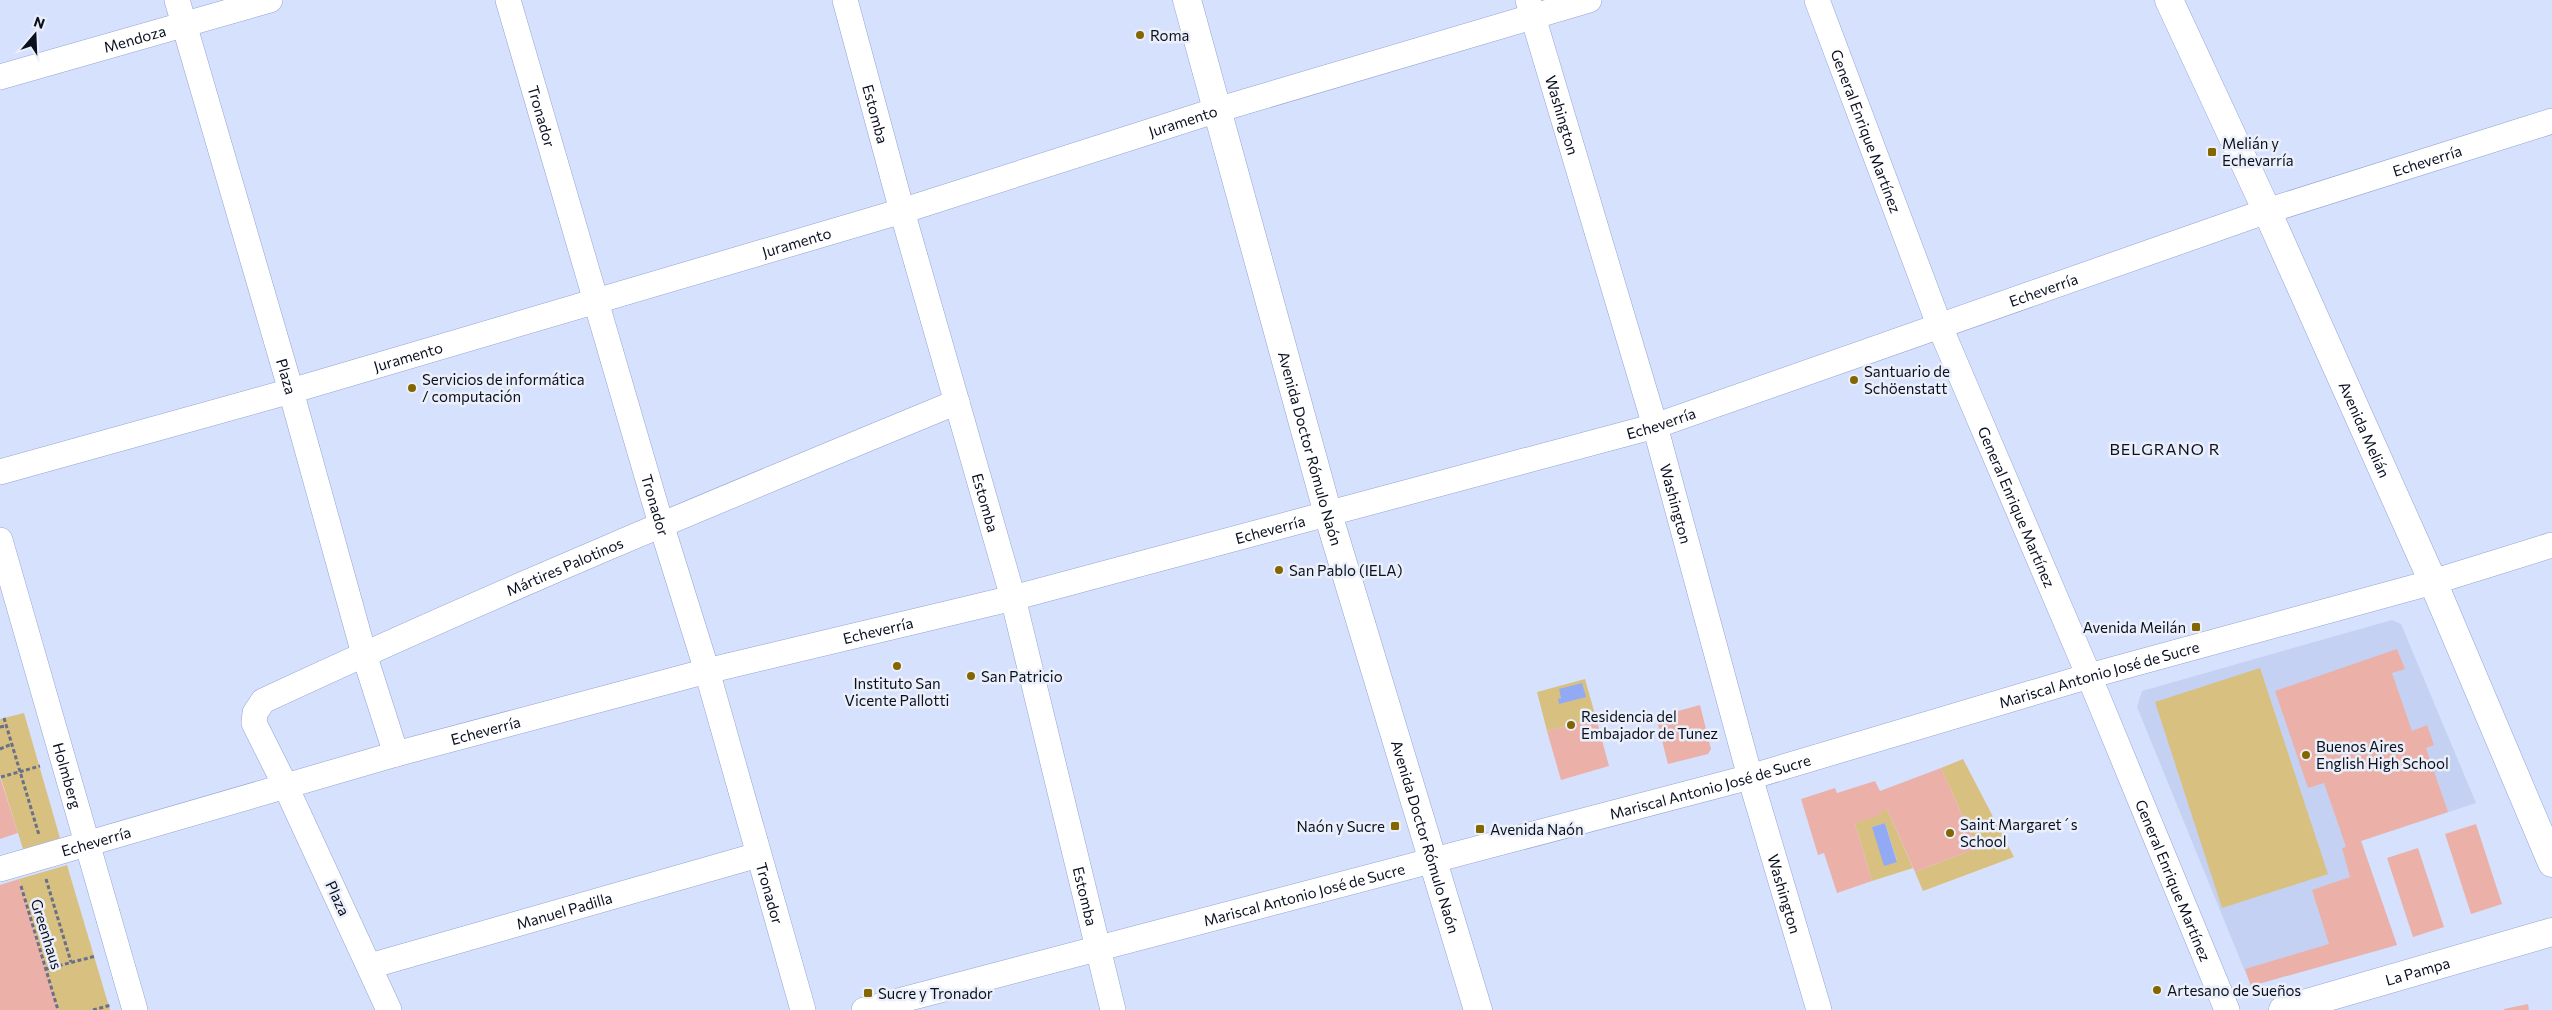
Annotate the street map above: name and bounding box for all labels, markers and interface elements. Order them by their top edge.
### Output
north arrow [10,10,60,60]
text: N [32,12,47,32]
street label: Mendoza [101,21,168,56]
place label: Roma [1150,26,1189,44]
marker: Roma [1134,29,1146,41]
street label: General Enrique Martínez [1827,47,1905,215]
street label: Washington [1542,73,1583,157]
street label: Estomba [859,82,892,145]
street label: Tronador [524,83,559,149]
street label: Juramento [1146,102,1220,140]
place label: Melián y Echevarría [2222,134,2294,169]
street label: Echeverría [2390,141,2464,180]
marker: Melián y Echevarría [2206,146,2218,158]
street label: Juramento [760,223,833,261]
street label: Echeverría [2006,269,2080,310]
street label: Juramento [371,338,445,375]
street label: Avenida Doctor Rómulo Naón [1275,349,1346,548]
street label: Plaza [273,356,300,396]
place label: Santuario de Schöenstatt [1864,362,1950,397]
place label: Servicios de informática / computación [422,370,585,405]
marker: Santuario de Schöenstatt [1848,374,1860,386]
street label: Avenida Melián [2335,379,2394,480]
marker: Servicios de informática / computación [406,382,418,394]
street label: Echeverría [1624,403,1698,442]
street label: General Enrique Martínez [1975,424,2059,590]
district label: BELGRANO R [2109,439,2221,458]
street label: Washington [1657,462,1695,546]
street label: Estomba [969,471,1003,534]
street label: Tronador [638,472,673,538]
street label: Echeverría [1233,511,1307,547]
street label: Mártires Palotinos [503,533,626,599]
place label: San Pablo (IELA) [1289,561,1402,579]
marker: San Pablo (IELA) [1273,564,1285,576]
street label: Echeverría [841,613,915,647]
place label: Avenida Meilán [2083,618,2186,636]
marker: Avenida Meilán [2190,621,2202,633]
street label: Mariscal Antonio José de Sucre [1997,637,2201,711]
marker: Instituto San Vicente Pallotti [891,660,903,672]
place label: San Patricio [981,667,1063,685]
marker: San Patricio [965,670,977,682]
place label: Instituto San Vicente Pallotti [845,674,949,709]
place label: Residencia del Embajador de Tunez [1581,707,1718,742]
street label: Echeverría [449,712,522,748]
marker: Residencia del Embajador de Tunez [1565,719,1577,731]
place label: Buenos Aires English High School [2316,737,2449,772]
street label: Avenida Doctor Rómulo Naón [1388,738,1463,935]
street label: Holmberg [50,740,86,811]
marker: Buenos Aires English High School [2300,749,2312,761]
street label: Mariscal Antonio José de Sucre [1608,750,1813,823]
street label: General Enrique Martínez [2132,797,2215,964]
place label: Saint Margaret´s School [1960,815,2078,850]
place label: Naón y Sucre [1297,817,1385,835]
marker: Naón y Sucre [1389,820,1401,832]
place label: Avenida Naón [1490,820,1584,838]
street label: Echeverría [59,822,133,860]
marker: Avenida Naón [1474,823,1486,835]
marker: Saint Margaret´s School [1944,827,1956,839]
street label: Washington [1764,852,1805,936]
street label: Mariscal Antonio José de Sucre [1201,859,1407,929]
street label: Tronador [753,860,787,926]
street label: Estomba [1069,865,1101,928]
street label: Plaza [322,878,354,918]
street label: Manuel Padilla [514,888,614,933]
street label: Greenhaus [28,897,66,972]
street label: La Pampa [2383,953,2452,989]
place label: Artesano de Sueños [2167,981,2301,999]
place label: Sucre y Tronador [878,984,993,1002]
marker: Artesano de Sueños [2151,984,2163,996]
marker: Sucre y Tronador [862,987,874,999]

